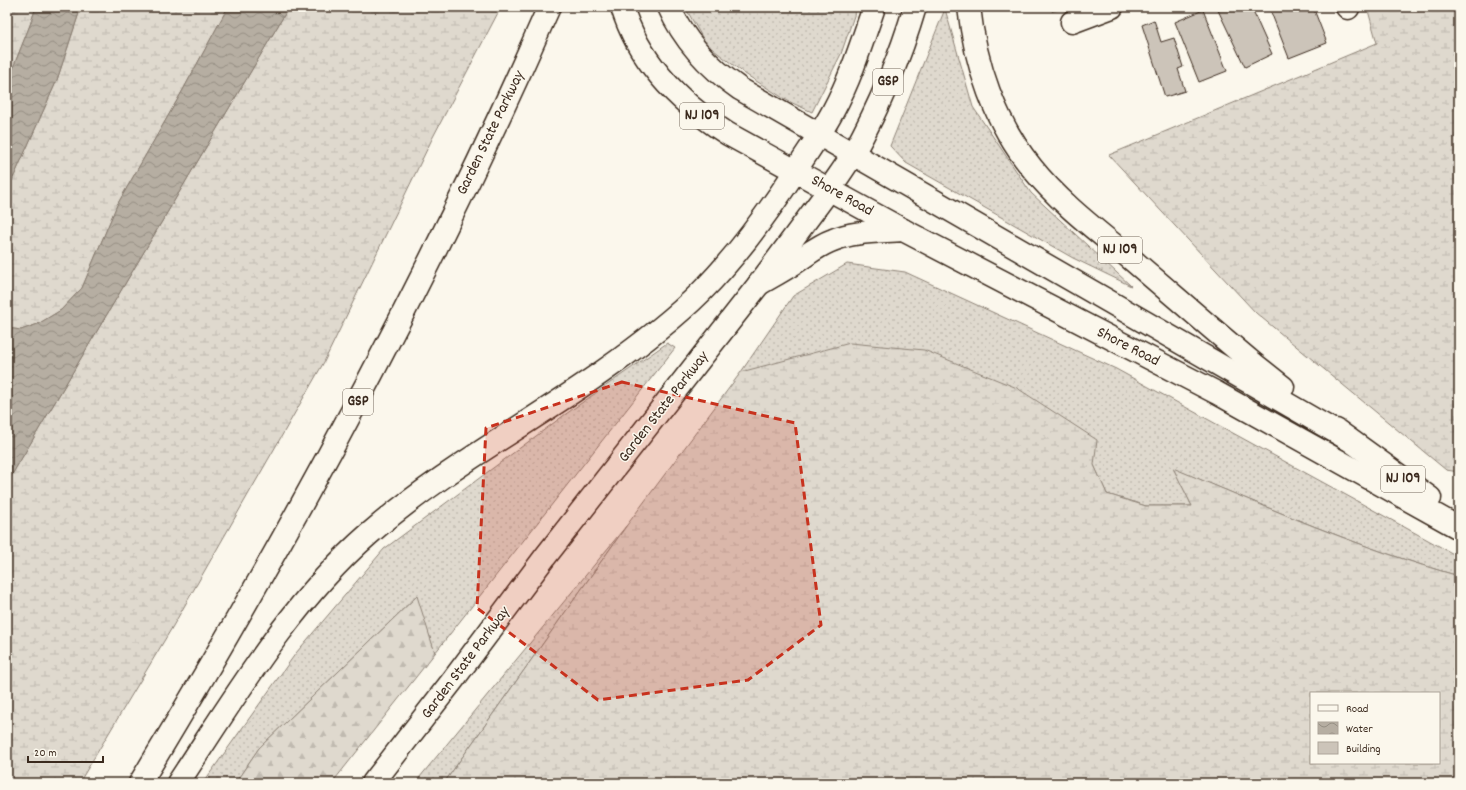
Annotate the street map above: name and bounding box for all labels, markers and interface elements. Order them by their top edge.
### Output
street label: Garden State Parkway [451,66,531,199]
road number: GSP [873,69,903,95]
road number: NJ 109 [680,103,724,129]
street label: Shore Road [807,169,877,223]
road number: NJ 109 [1098,237,1142,263]
street label: Shore Road [1092,321,1164,373]
street label: Garden State Parkway [613,346,715,468]
road number: GSP [343,389,373,415]
road number: NJ 109 [1381,466,1425,492]
street label: Garden State Parkway [416,601,516,724]
legend [1310,692,1440,764]
text: Road [1346,701,1368,718]
text: Water [1346,721,1373,738]
scale bar [28,738,103,764]
text: Building [1346,741,1381,758]
text: 20 m [34,745,57,762]

